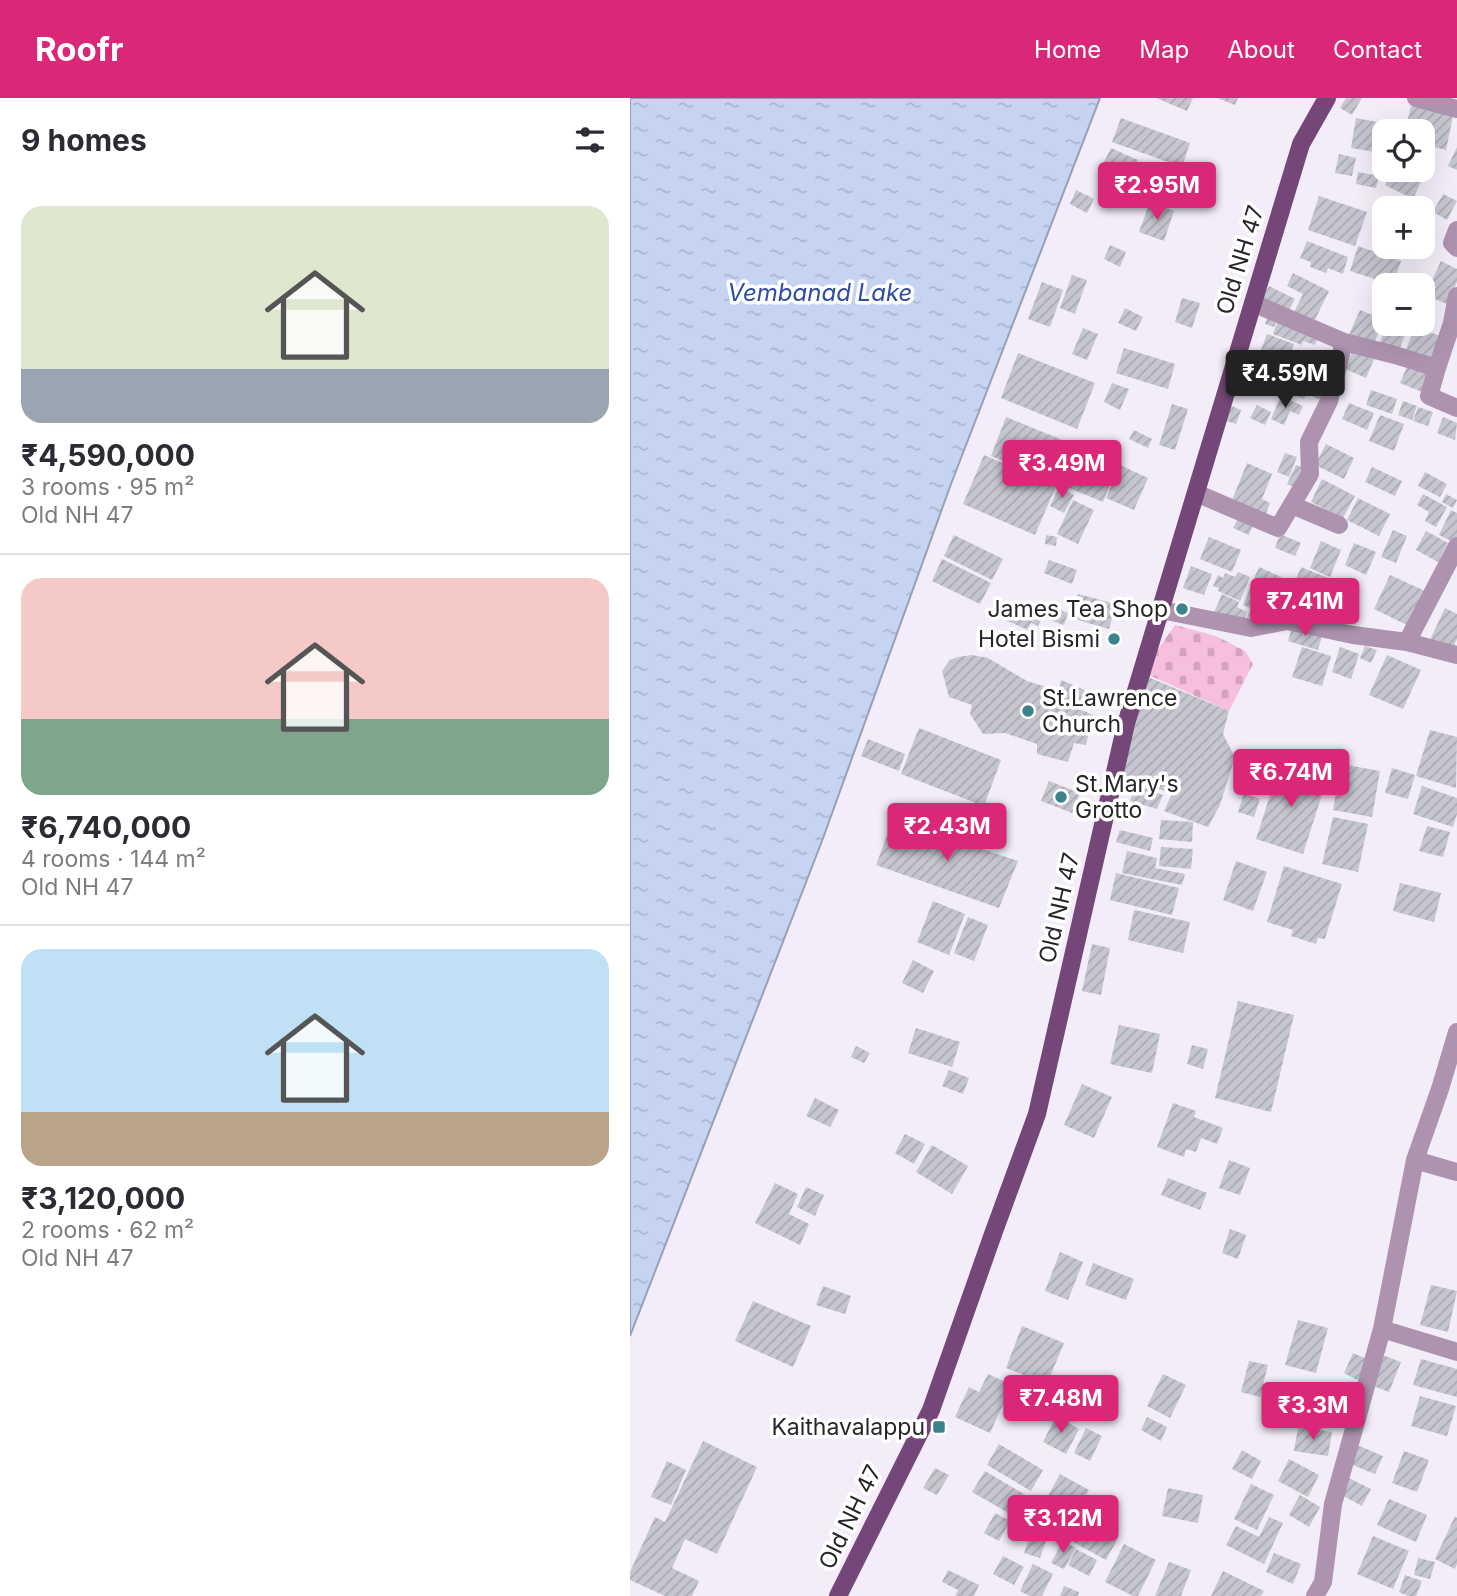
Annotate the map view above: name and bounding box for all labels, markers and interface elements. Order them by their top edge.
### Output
text: Roofr [35,29,123,69]
text: Home [1034,35,1101,64]
text: Map [1139,35,1189,64]
text: About [1227,35,1295,64]
text: Contact [1333,35,1422,64]
map controls [1372,119,1435,336]
button: locate [1372,119,1435,182]
icon: filters [571,121,609,159]
text: 9 homes [21,122,147,158]
pin: ₹2.95M [1100,162,1214,222]
text: ₹2.95M [1114,171,1200,199]
button: + [1372,196,1435,259]
street label: Old NH 47 [1210,202,1270,318]
icon: home [252,252,378,378]
button: − [1372,273,1435,336]
water label: Vembanad Lake [728,278,912,307]
pin: ₹4.59M [1228,350,1342,410]
text: ₹4.59M [1242,359,1328,387]
text: ₹4,590,000 [21,437,195,473]
pin: ₹3.49M [1005,440,1119,500]
text: ₹3.49M [1018,449,1106,477]
text: 3 rooms · 95 m² [21,473,194,501]
text: Old NH 47 [21,501,133,529]
pin: ₹7.41M [1248,578,1362,638]
text: ₹7.41M [1266,587,1344,615]
place label: James Tea Shop [987,595,1168,623]
marker: James Tea Shop [1174,601,1190,617]
icon: home [252,624,378,750]
place label: Hotel Bismi [978,625,1100,653]
marker: Hotel Bismi [1106,631,1122,647]
place label: St.Lawrence Church [1042,684,1177,738]
marker: St.Lawrence Church [1020,703,1036,719]
pin: ₹6.74M [1234,750,1348,809]
text: ₹6.74M [1249,758,1333,786]
place label: St.Mary's Grotto [1075,770,1179,824]
marker: St.Mary's Grotto [1053,789,1069,805]
pin: ₹2.43M [890,804,1004,863]
text: ₹6,740,000 [21,809,191,845]
text: ₹2.43M [903,812,991,840]
text: 4 rooms · 144 m² [21,845,206,873]
street label: Old NH 47 [1033,850,1085,966]
text: Old NH 47 [21,873,133,901]
icon: home [252,995,378,1121]
text: ₹3,120,000 [21,1180,185,1216]
text: 2 rooms · 62 m² [21,1216,194,1244]
text: Old NH 47 [21,1244,133,1272]
pin: ₹7.48M [1004,1376,1118,1435]
pin: ₹3.3M [1264,1382,1362,1442]
text: ₹7.48M [1019,1384,1103,1412]
text: ₹3.3M [1278,1391,1348,1419]
place label: Kaithavalappu [771,1413,925,1441]
marker: Kaithavalappu [931,1419,947,1435]
street label: Old NH 47 [813,1460,887,1574]
pin: ₹3.12M [1006,1496,1120,1555]
text: ₹3.12M [1024,1504,1102,1532]

